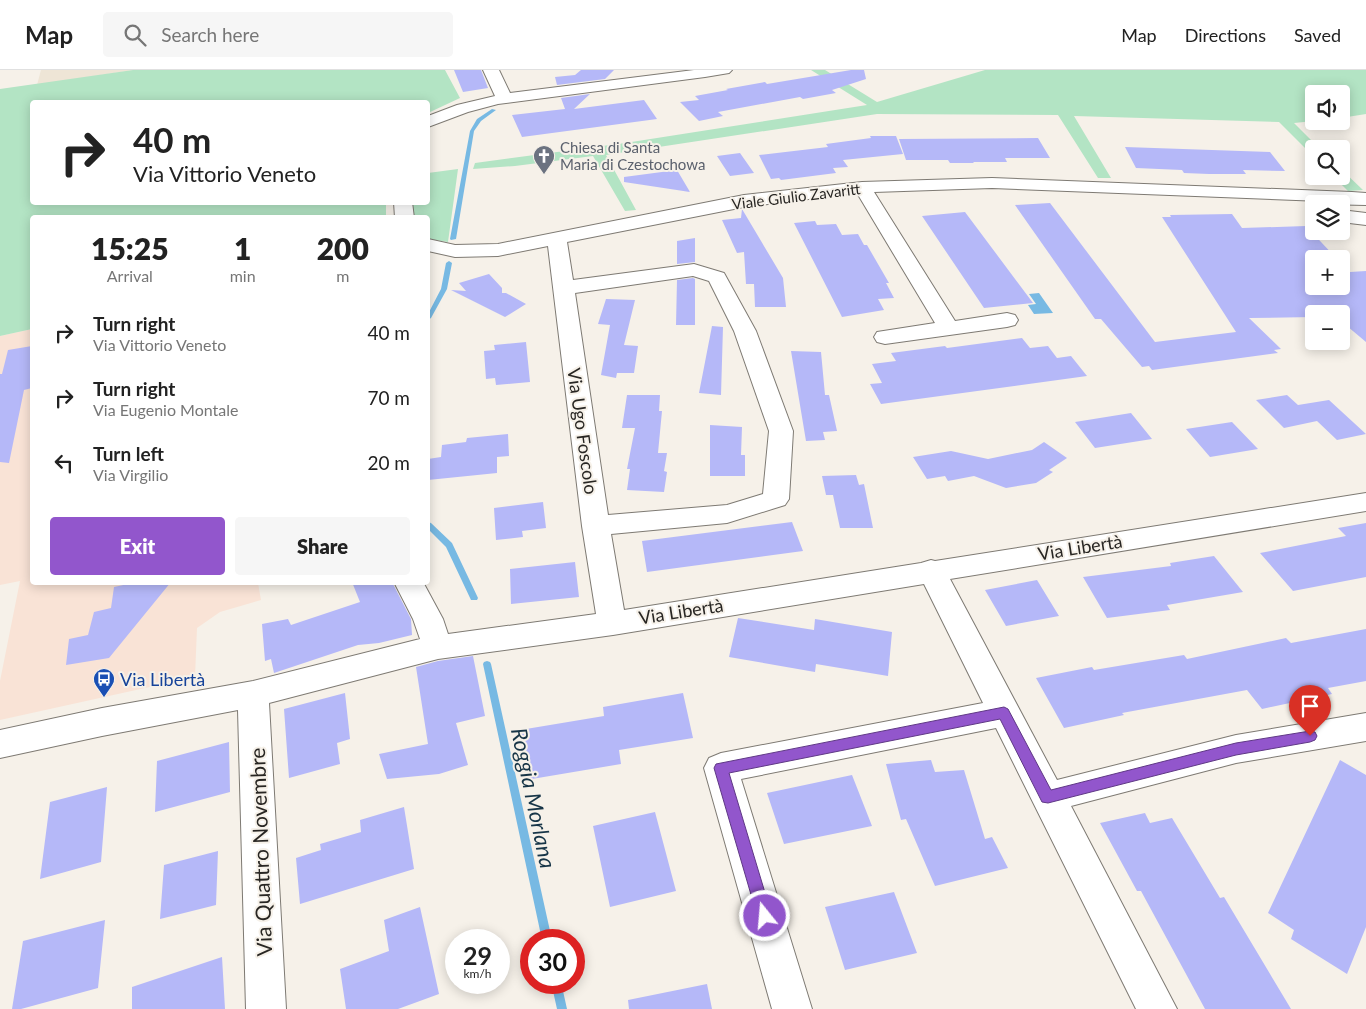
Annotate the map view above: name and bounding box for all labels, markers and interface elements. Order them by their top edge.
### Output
search box [103,12,453,57]
text: Map [25,20,73,49]
icon: search [121,21,149,49]
text: Search here [161,23,259,46]
text: Map [1121,24,1157,46]
text: Directions [1185,24,1266,46]
text: Saved [1294,24,1341,46]
map controls [1305,85,1350,350]
button: sound [1305,85,1350,130]
text: 40 m [133,118,211,160]
icon: right [50,120,115,185]
place label: Chiesa di Santa Maria di Czestochowa [560,138,705,173]
button: search [1305,140,1350,185]
church icon: Chiesa di Santa Maria di Czestochowa [532,144,556,175]
text: Via Vittorio Veneto [133,160,316,187]
street label: Viale Giulio Zavaritt [731,179,862,213]
button: layers [1305,195,1350,240]
text: 15:25 [91,230,169,266]
text: 1 [234,230,251,266]
text: 200 [317,230,369,266]
button: + [1305,250,1350,295]
text: Arrival [107,266,153,285]
text: min [230,266,256,285]
text: m [336,266,349,285]
button: − [1305,305,1350,350]
text: Turn right [93,312,175,335]
icon: right [50,319,78,347]
text: 40 m [367,321,410,344]
text: Via Vittorio Veneto [93,335,226,354]
street label: Via Ugo Foscolo [563,366,603,496]
text: Turn right [93,377,175,400]
icon: right [50,384,78,412]
text: 70 m [367,386,410,409]
text: Via Eugenio Montale [93,400,239,419]
text: Turn left [93,442,164,465]
icon: left [50,449,78,477]
text: 20 m [367,451,410,474]
text: Via Virgilio [93,465,168,484]
button: Exit [50,517,225,575]
button: Share [235,517,410,575]
street label: Via Libertà [1036,529,1124,565]
street label: Via Libertà [637,593,725,629]
bus stop icon: Via Libertà [92,667,116,698]
place label: Via Libertà [120,668,205,690]
pin [1289,685,1331,736]
icon: arrive [1296,692,1324,720]
water label: Roggia Morlana [506,725,562,871]
street label: Via Quattro Novembre [244,747,276,957]
position arrow [738,889,790,941]
speed limit sign: 30 [520,929,585,994]
text: 29 [463,940,492,970]
text: km/h [463,966,492,981]

